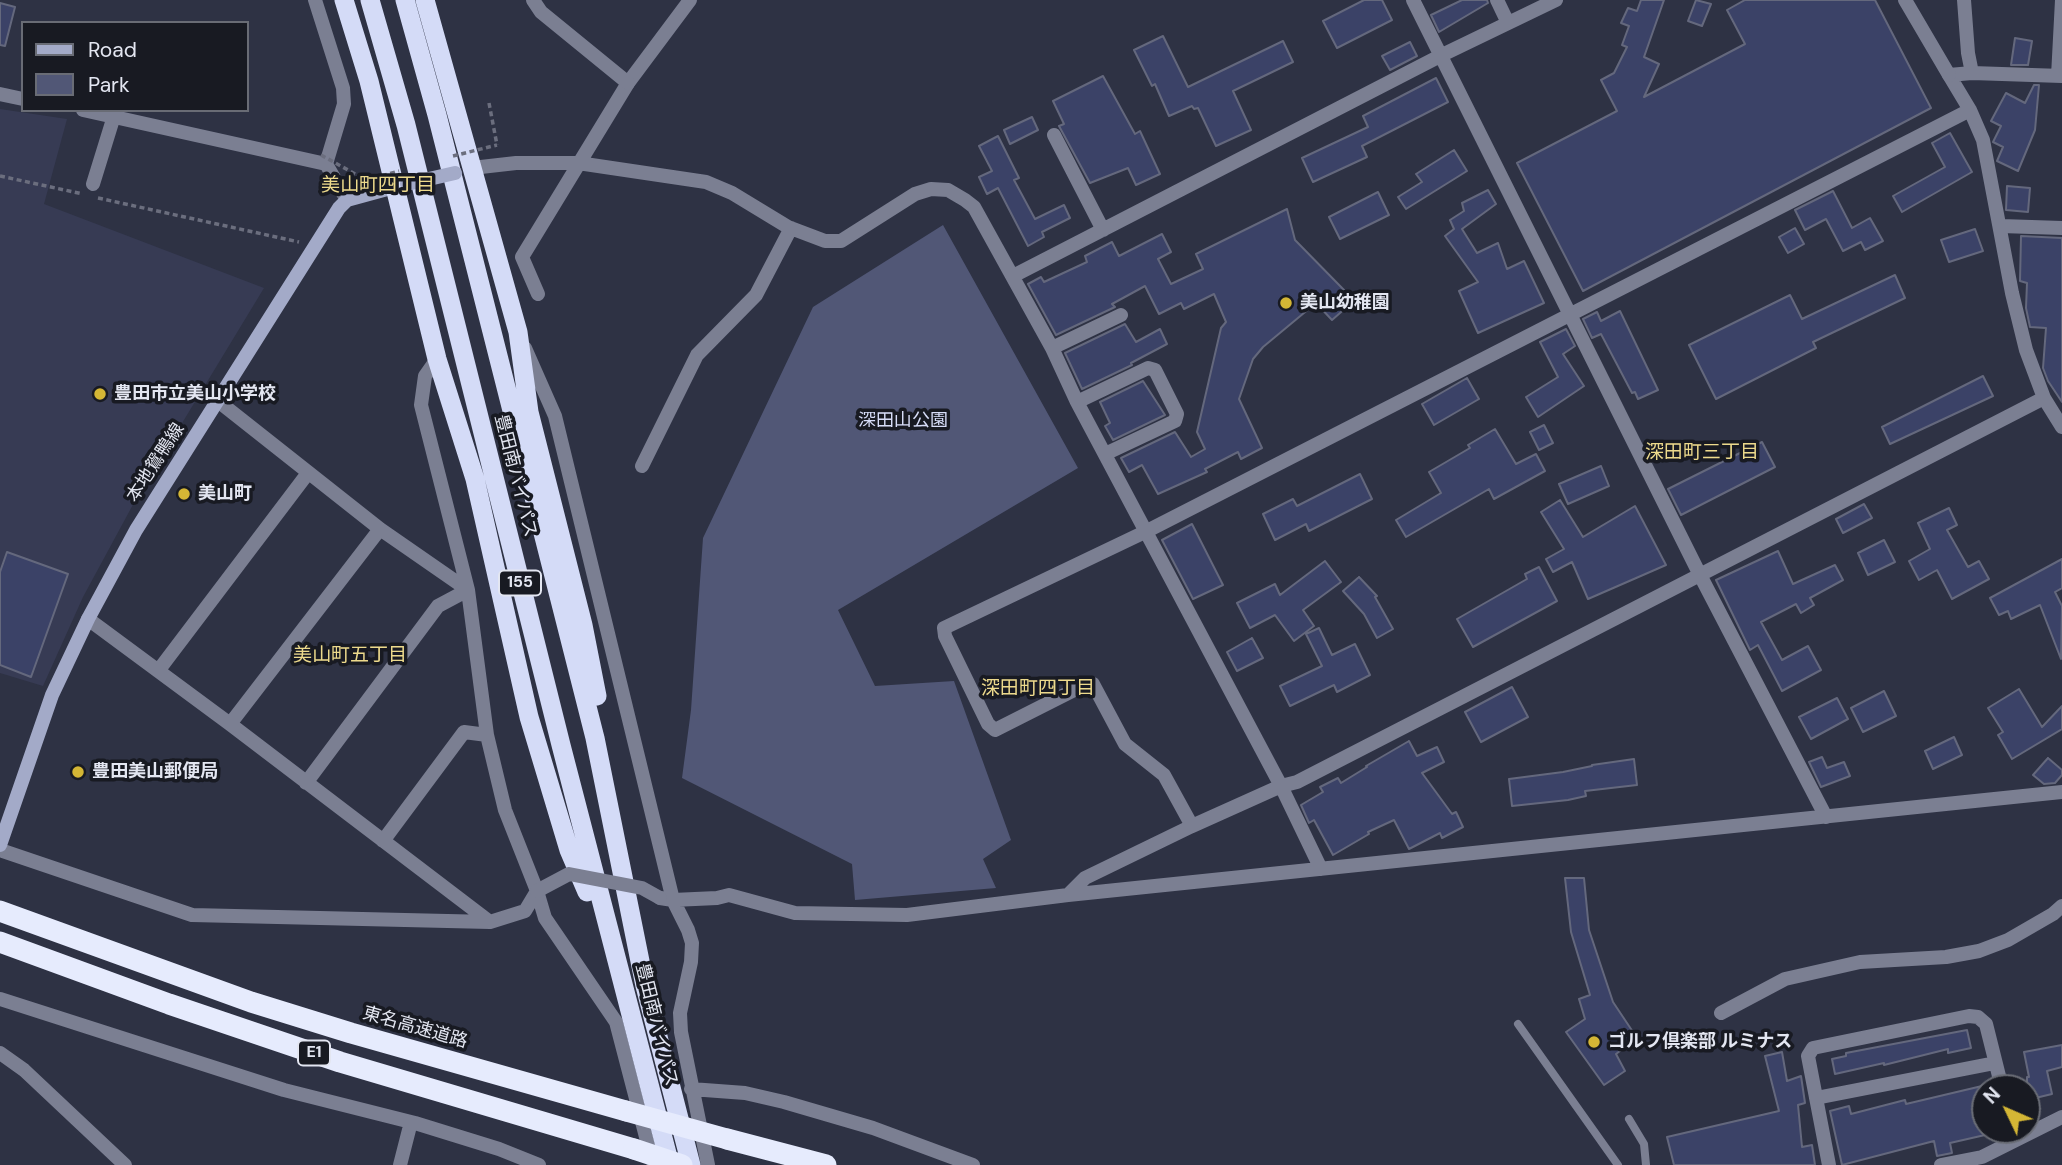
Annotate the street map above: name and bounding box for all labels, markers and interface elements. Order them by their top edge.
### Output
legend [21,21,248,112]
text: Road [88,36,137,64]
text: Park [88,71,129,99]
district label: 美山町四丁目 [321,175,435,197]
place label: 美山幼稚園 [1300,292,1390,314]
marker: 美山幼稚園 [1278,295,1294,311]
place label: 豊田市立美山小学校 [114,383,276,405]
marker: 豊田市立美山小学校 [92,386,108,402]
park label: 深田山公園 [858,410,948,432]
street label: 豊田南バイパス [489,412,541,540]
street label: 本地鴛鴨線 [122,419,190,507]
district label: 深田町三丁目 [1645,442,1759,464]
place label: 美山町 [198,483,252,505]
marker: 美山町 [176,486,192,502]
road number: 155 [499,570,541,596]
district label: 美山町五丁目 [293,645,407,667]
district label: 深田町四丁目 [981,678,1095,700]
place label: 豊田美山郵便局 [92,761,218,783]
marker: 豊田美山郵便局 [70,764,86,780]
street label: 豊田南バイパス [630,961,682,1089]
street label: 東名高速道路 [360,1003,470,1053]
place label: ゴルフ倶楽部 ルミナス [1608,1031,1792,1053]
marker: ゴルフ倶楽部 ルミナス [1586,1034,1602,1050]
road number: E1 [298,1040,330,1065]
north arrow [1971,1074,2041,1144]
text: N [1978,1082,2006,1109]

